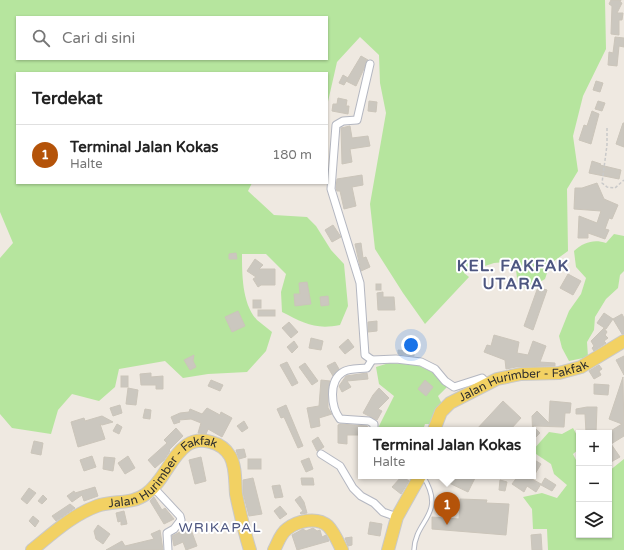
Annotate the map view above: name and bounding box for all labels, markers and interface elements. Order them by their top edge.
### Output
search box [16,16,328,60]
icon: search [30,27,52,49]
text: Cari di sini [62,29,135,47]
text: Terdekat [32,88,102,109]
text: Terminal Jalan Kokas [70,138,219,156]
text: 1 [41,147,49,163]
text: 180 m [272,147,312,163]
text: Halte [70,156,103,172]
district label: KEL. FAKFAK UTARA [457,256,569,294]
your location [401,335,421,355]
street label: Jalan Hurimber - Fakfak [456,357,591,404]
popup [358,427,536,479]
map controls [576,430,612,538]
button: + [576,430,612,466]
street label: Jalan Hurimber - Fakfak [108,434,220,510]
text: Terminal Jalan Kokas [373,436,521,454]
text: Halte [373,454,405,470]
button: − [576,466,612,502]
pin: 1 [434,492,460,525]
button: layers [576,502,612,538]
district label: WRIKAPAL [179,519,261,536]

